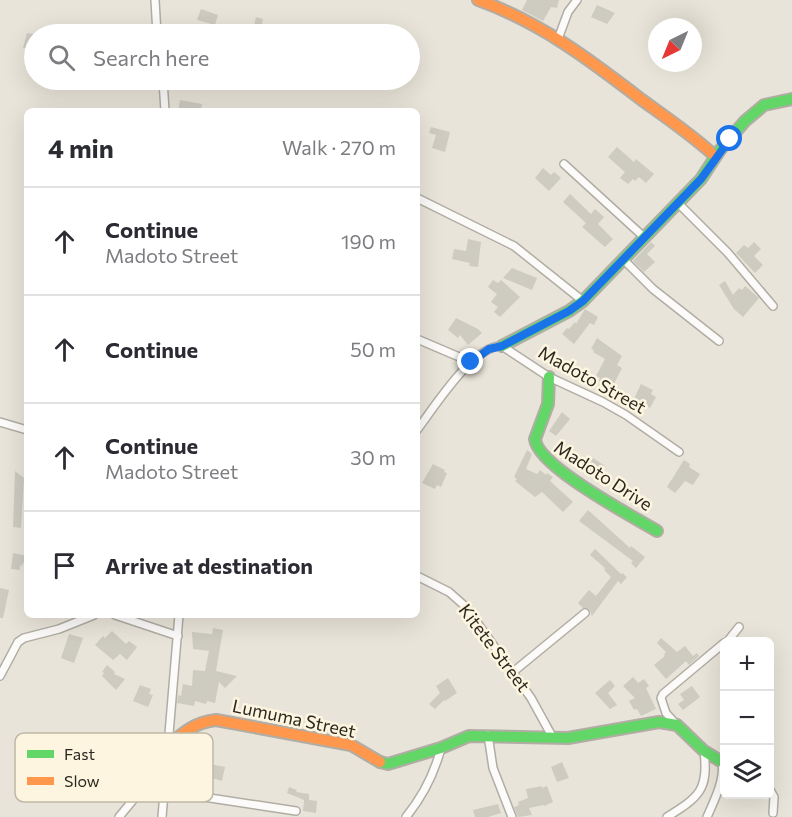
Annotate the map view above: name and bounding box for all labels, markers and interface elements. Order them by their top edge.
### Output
north arrow [648,18,702,72]
search box [24,24,420,90]
icon: search [45,41,78,74]
text: Search here [93,44,209,71]
route start [716,125,742,151]
text: 4 min [48,132,114,163]
text: Walk · 270 m [282,135,396,159]
text: Continue [105,216,198,243]
icon: ahead [48,225,81,258]
text: 190 m [341,229,396,253]
text: Madoto Street [105,243,238,267]
icon: ahead [48,333,81,366]
text: Continue [105,336,198,363]
text: 50 m [350,337,396,361]
street label: Madoto Street [535,340,650,418]
route end [457,348,483,374]
text: Continue [105,432,198,459]
street label: Madoto Drive [550,435,657,515]
icon: ahead [48,441,81,474]
text: 30 m [350,445,396,469]
text: Madoto Street [105,459,238,483]
icon: arrive [48,549,81,582]
text: Arrive at destination [105,552,313,579]
street label: Kitete Street [455,599,535,696]
map controls [720,637,774,799]
button: + [720,637,774,691]
button: − [720,691,774,745]
street label: Lumuma Street [231,694,358,742]
legend [15,733,213,802]
text: Fast [64,744,95,763]
button: layers [720,745,774,799]
text: Slow [64,771,100,790]

